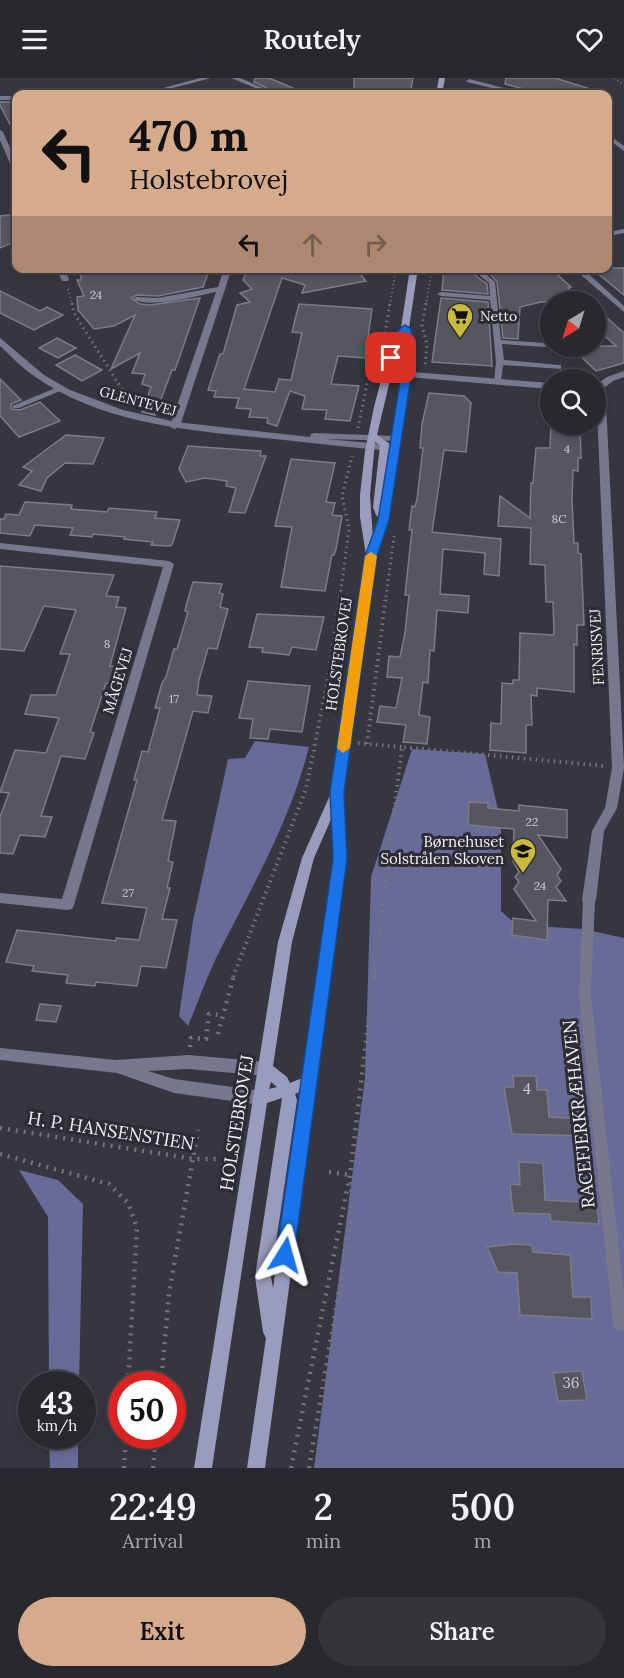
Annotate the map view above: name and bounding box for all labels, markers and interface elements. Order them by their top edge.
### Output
text: Routely [263,22,361,56]
icon: menu [18,23,51,56]
icon: heart [573,23,606,56]
text: 470 m [129,109,248,163]
icon: left [30,114,108,192]
text: Holstebrovej [129,162,288,196]
icon: left [233,228,266,261]
icon: ahead [296,228,329,261]
icon: right [359,228,392,261]
house number: 24 [90,287,103,302]
north arrow [540,291,606,357]
map controls [540,291,606,435]
supermarket icon: Netto [445,301,475,339]
place label: Netto [480,307,517,325]
pin [365,332,416,383]
icon: arrive [374,341,407,374]
button: search [540,369,606,435]
street label: GLENTEVEJ [98,382,178,420]
house number: 4 [564,441,571,456]
house number: 8C [551,511,567,526]
street label: HOLSTEBROVEJ [321,596,356,712]
street label: FENRISVEJ [585,608,608,686]
house number: 8 [104,636,111,651]
street label: MÅGEVEJ [98,645,137,716]
house number: 17 [169,691,179,706]
house number: 22 [526,814,538,829]
place label: Børnehuset Solstrålen Skoven [381,832,504,868]
school or university icon: Børnehuset Solstrålen Skoven [508,836,538,874]
house number: 24 [534,878,547,893]
house number: 27 [122,885,134,900]
street label: RACEFJERKRÆHAVEN [557,1019,600,1209]
street label: HOLSTEBROVEJ [214,1053,259,1193]
house number: 4 [523,1079,531,1098]
street label: H. P. HANSENSTIEN [26,1106,196,1155]
position arrow [253,1223,317,1287]
speed limit sign: 50 [108,1371,186,1449]
house number: 36 [562,1373,580,1392]
text: 43 [40,1384,74,1422]
text: km/h [37,1416,77,1435]
text: 22:49 [109,1484,197,1530]
text: 2 [314,1484,333,1530]
text: 500 [450,1484,515,1530]
text: Arrival [122,1528,183,1553]
text: min [306,1528,341,1553]
text: m [474,1528,492,1553]
button: Exit [18,1597,306,1666]
button: Share [318,1597,606,1666]

